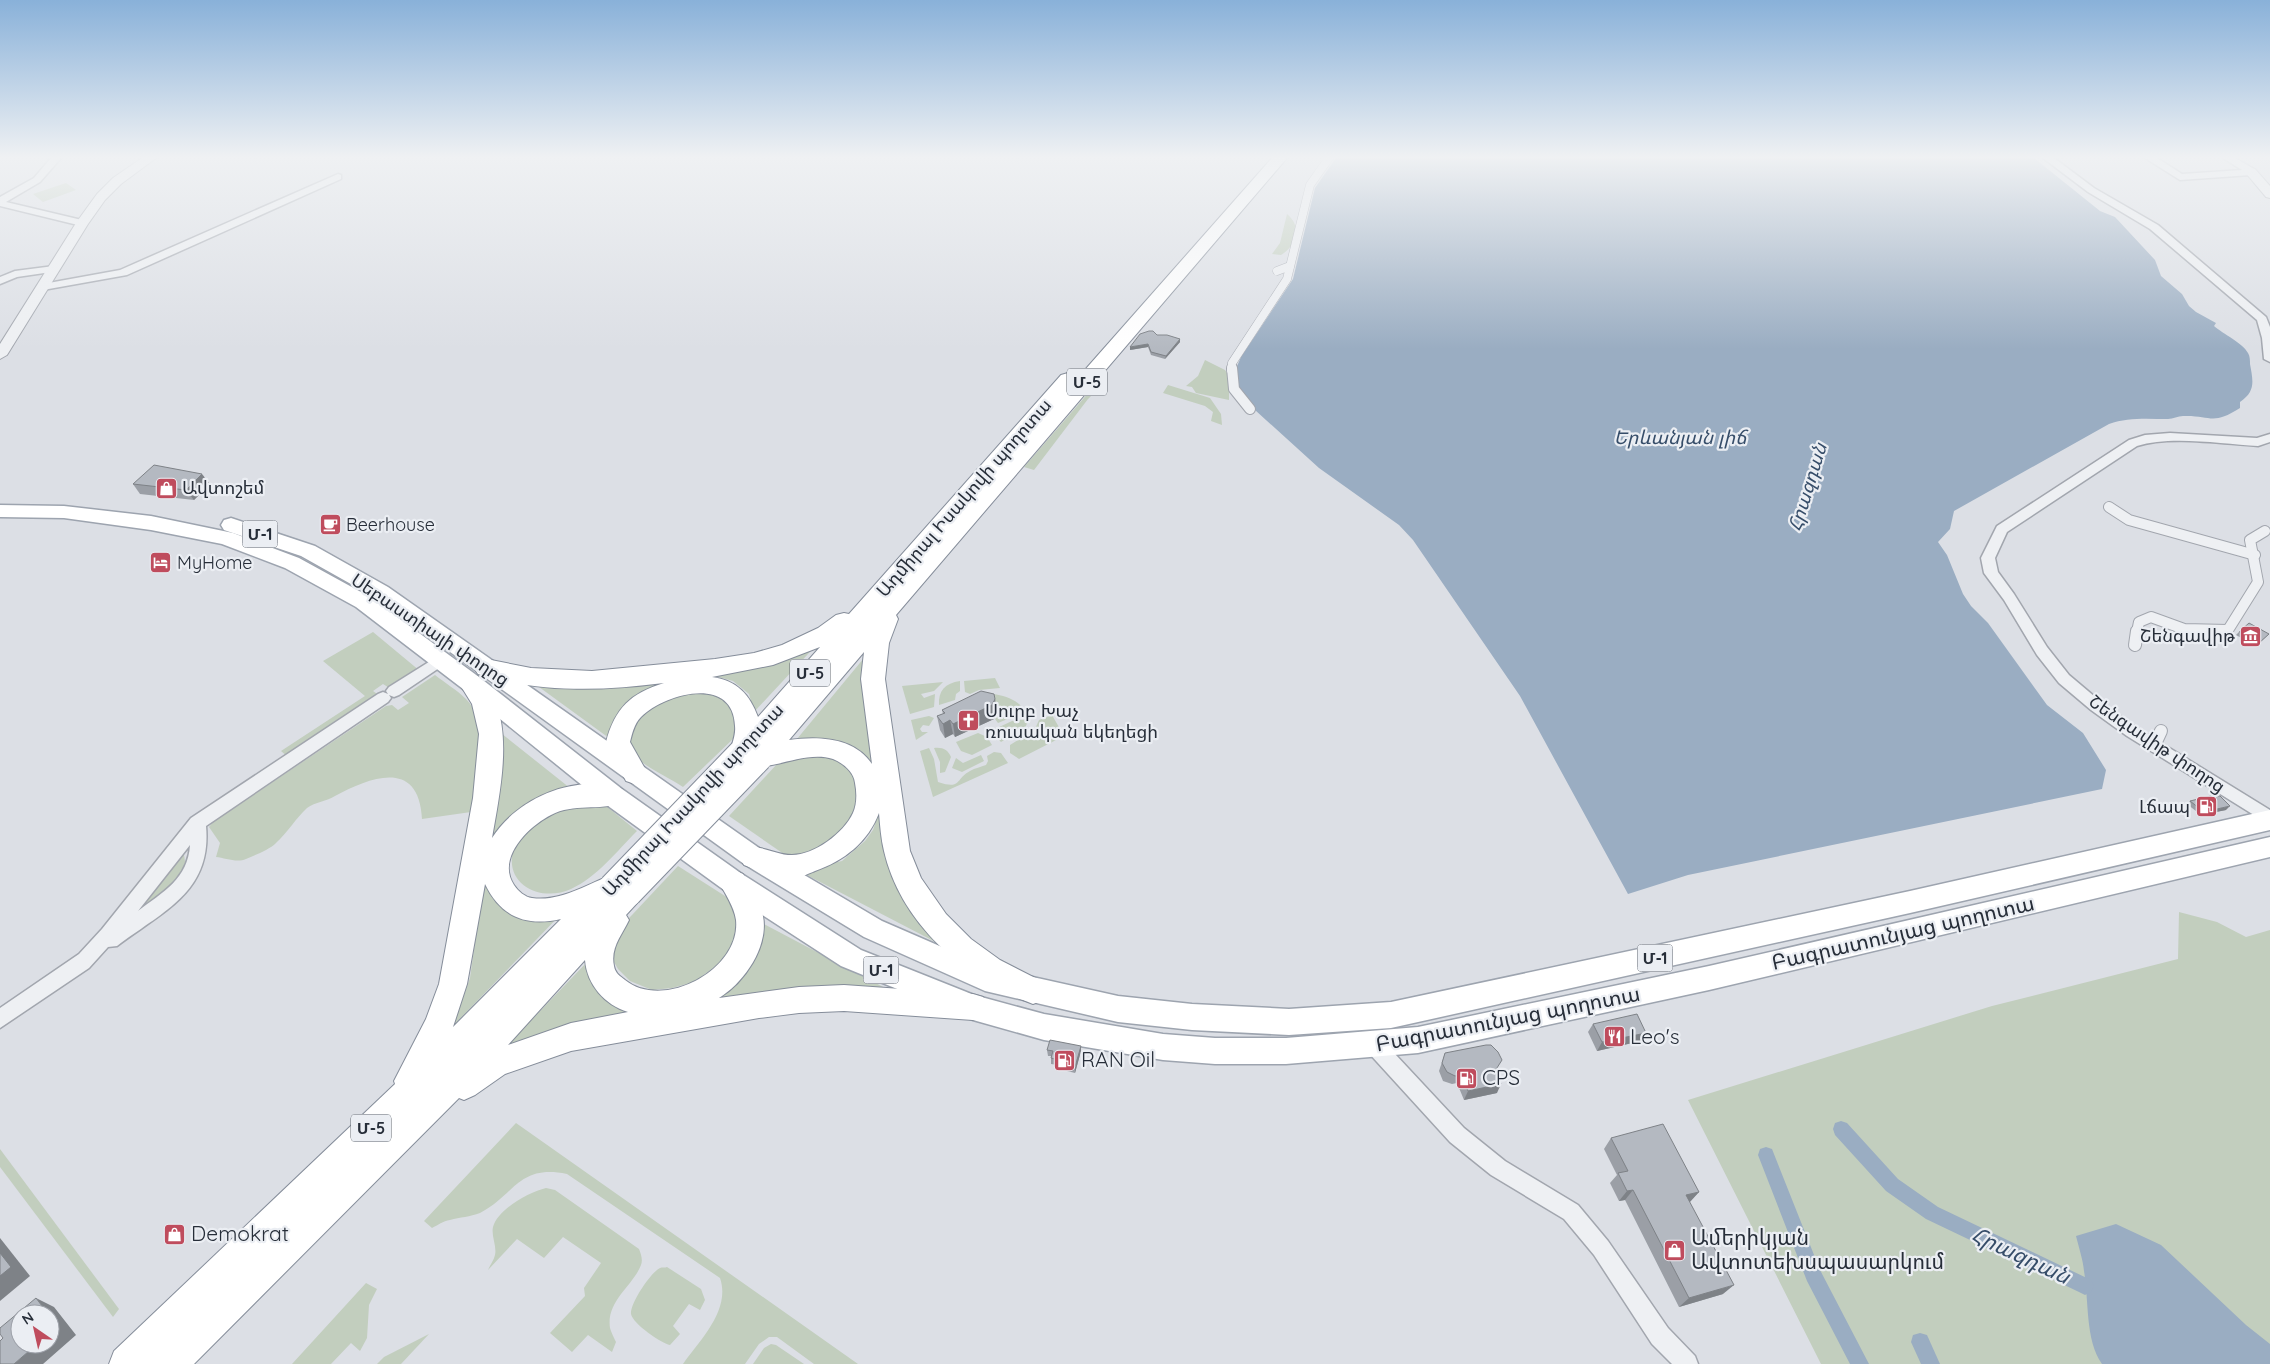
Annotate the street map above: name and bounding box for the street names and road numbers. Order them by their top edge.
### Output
road number: Մ-5 [1067,368,1107,396]
street label: Ադմիրալ Իսակովի պողոտա [871,394,1056,602]
road number: Մ-1 [242,520,278,548]
street label: Սեբաստիայի փողոց [347,568,514,691]
road number: Մ-5 [790,660,830,686]
street label: Շենգավիթ փողոց [2085,689,2230,798]
street label: Ադմիրալ Իսակովի պողոտա [597,698,788,901]
street label: Բագրատունյաց պողոտա [1769,889,2037,975]
road number: Մ-1 [1638,944,1672,971]
road number: Մ-1 [864,956,898,984]
street label: Բագրատունյաց պողոտա [1373,980,1642,1056]
road number: Մ-5 [351,1114,391,1142]

